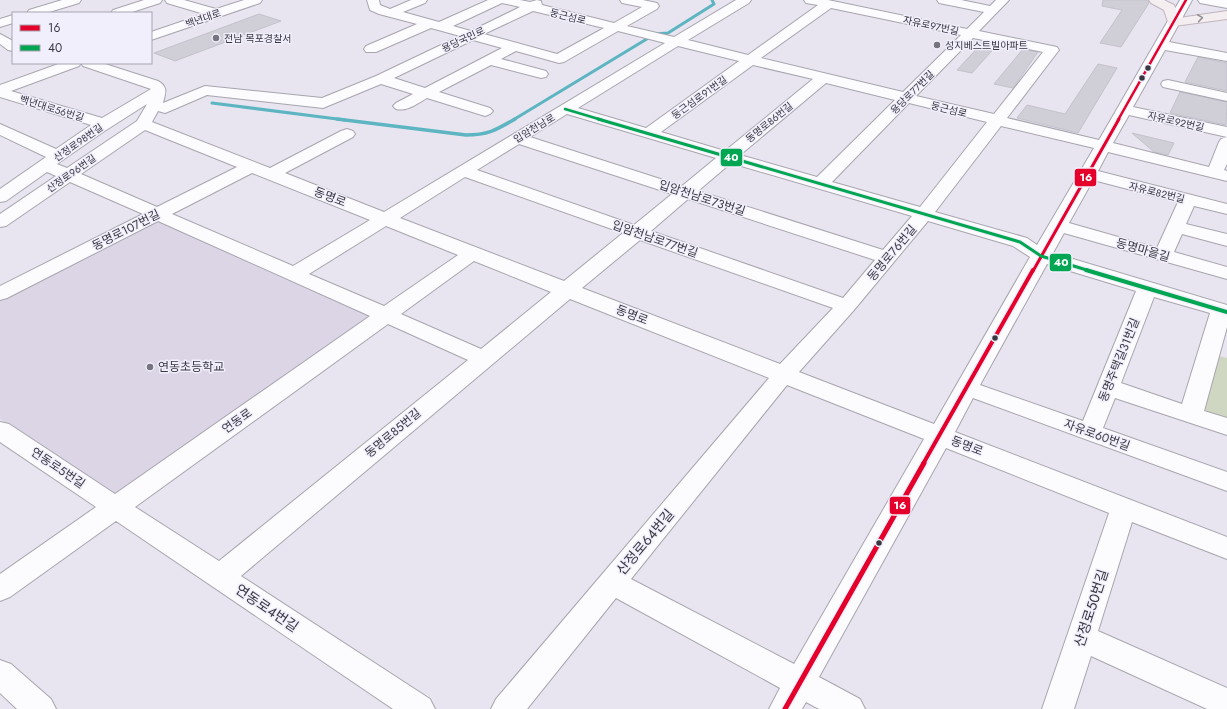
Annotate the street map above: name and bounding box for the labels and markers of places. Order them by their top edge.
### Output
place label: 전남 목포경찰서 [224,31,291,46]
marker: 전남 목포경찰서 [211,33,221,43]
place label: 성지베스트빌아파트 [945,38,1028,53]
marker: 성지베스트빌아파트 [932,40,942,50]
unlabelled marker [1143,63,1153,73]
unlabelled marker [1137,73,1147,83]
unlabelled marker [990,333,1000,343]
place label: 연동초등학교 [158,358,224,376]
marker: 연동초등학교 [145,362,155,372]
unlabelled marker [874,538,884,548]

